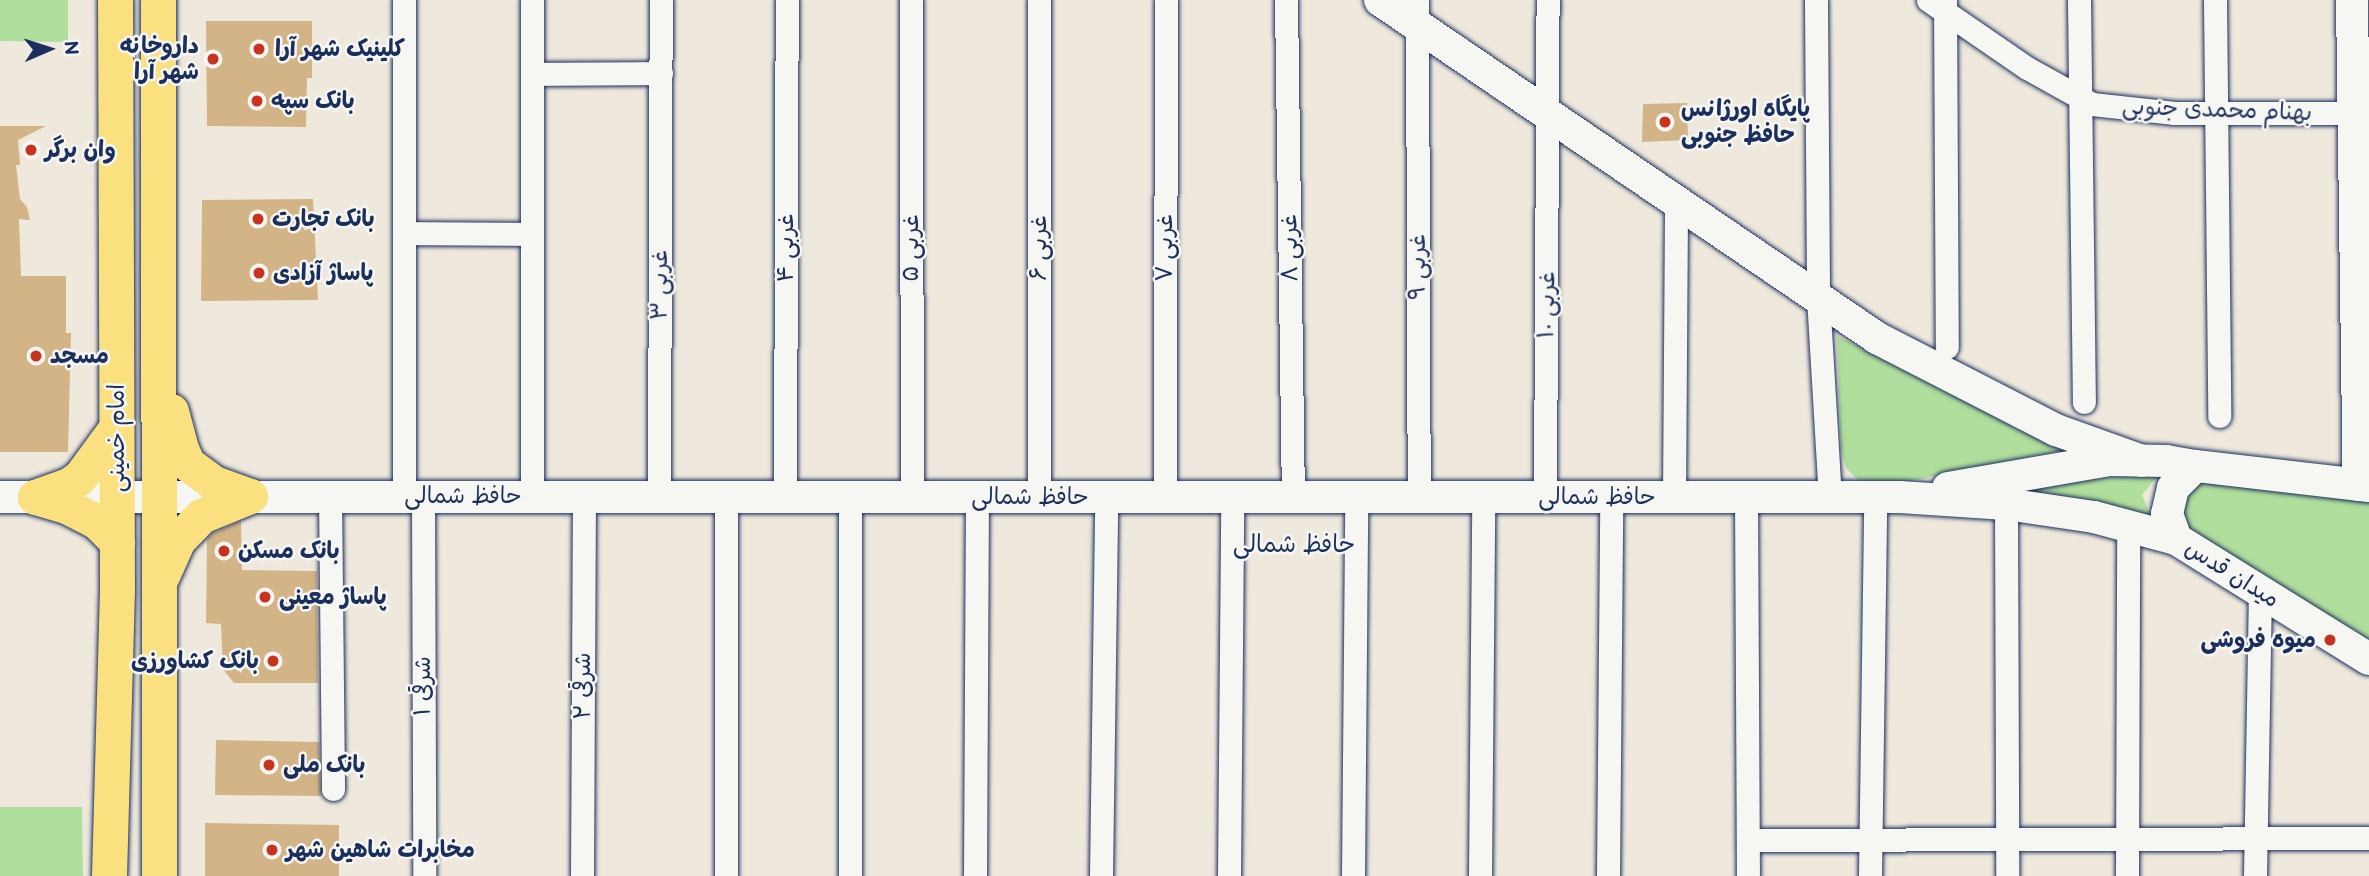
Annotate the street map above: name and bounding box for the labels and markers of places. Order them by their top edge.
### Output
place label: داروخانه شهر آرا [120,32,199,86]
place label: کلینیک شهر آرا [275,35,405,63]
marker: کلینیک شهر آرا [249,39,269,59]
marker: داروخانه شهر آرا [205,51,221,67]
place label: بانک سپه [271,87,355,115]
marker: بانک سپه [249,93,265,109]
place label: پایگاه اورژانس حافظ جنوبی [1681,95,1810,149]
marker: پایگاه اورژانس حافظ جنوبی [1655,112,1675,132]
place label: وان برگر [45,136,116,164]
marker: وان برگر [23,142,39,158]
place label: بانک تجارت [272,205,375,233]
marker: بانک تجارت [250,211,266,227]
place label: پاساژ آزادی [273,259,373,287]
marker: پاساژ آزادی [251,265,267,281]
place label: مسجد [50,342,109,370]
marker: مسجد [28,348,44,364]
place label: بانک مسکن [238,537,340,565]
marker: بانک مسکن [216,543,232,559]
place label: پاساژ معینی [279,583,387,611]
marker: پاساژ معینی [257,589,273,605]
place label: میوه فروشی [2200,626,2316,654]
marker: میوه فروشی [2322,632,2338,648]
place label: بانک کشاورزی [131,647,259,675]
marker: بانک کشاورزی [265,653,281,669]
place label: بانک ملی [283,751,365,779]
marker: بانک ملی [261,757,277,773]
place label: مخابرات شاهین شهر [286,836,475,864]
marker: مخابرات شاهین شهر [264,842,280,858]

